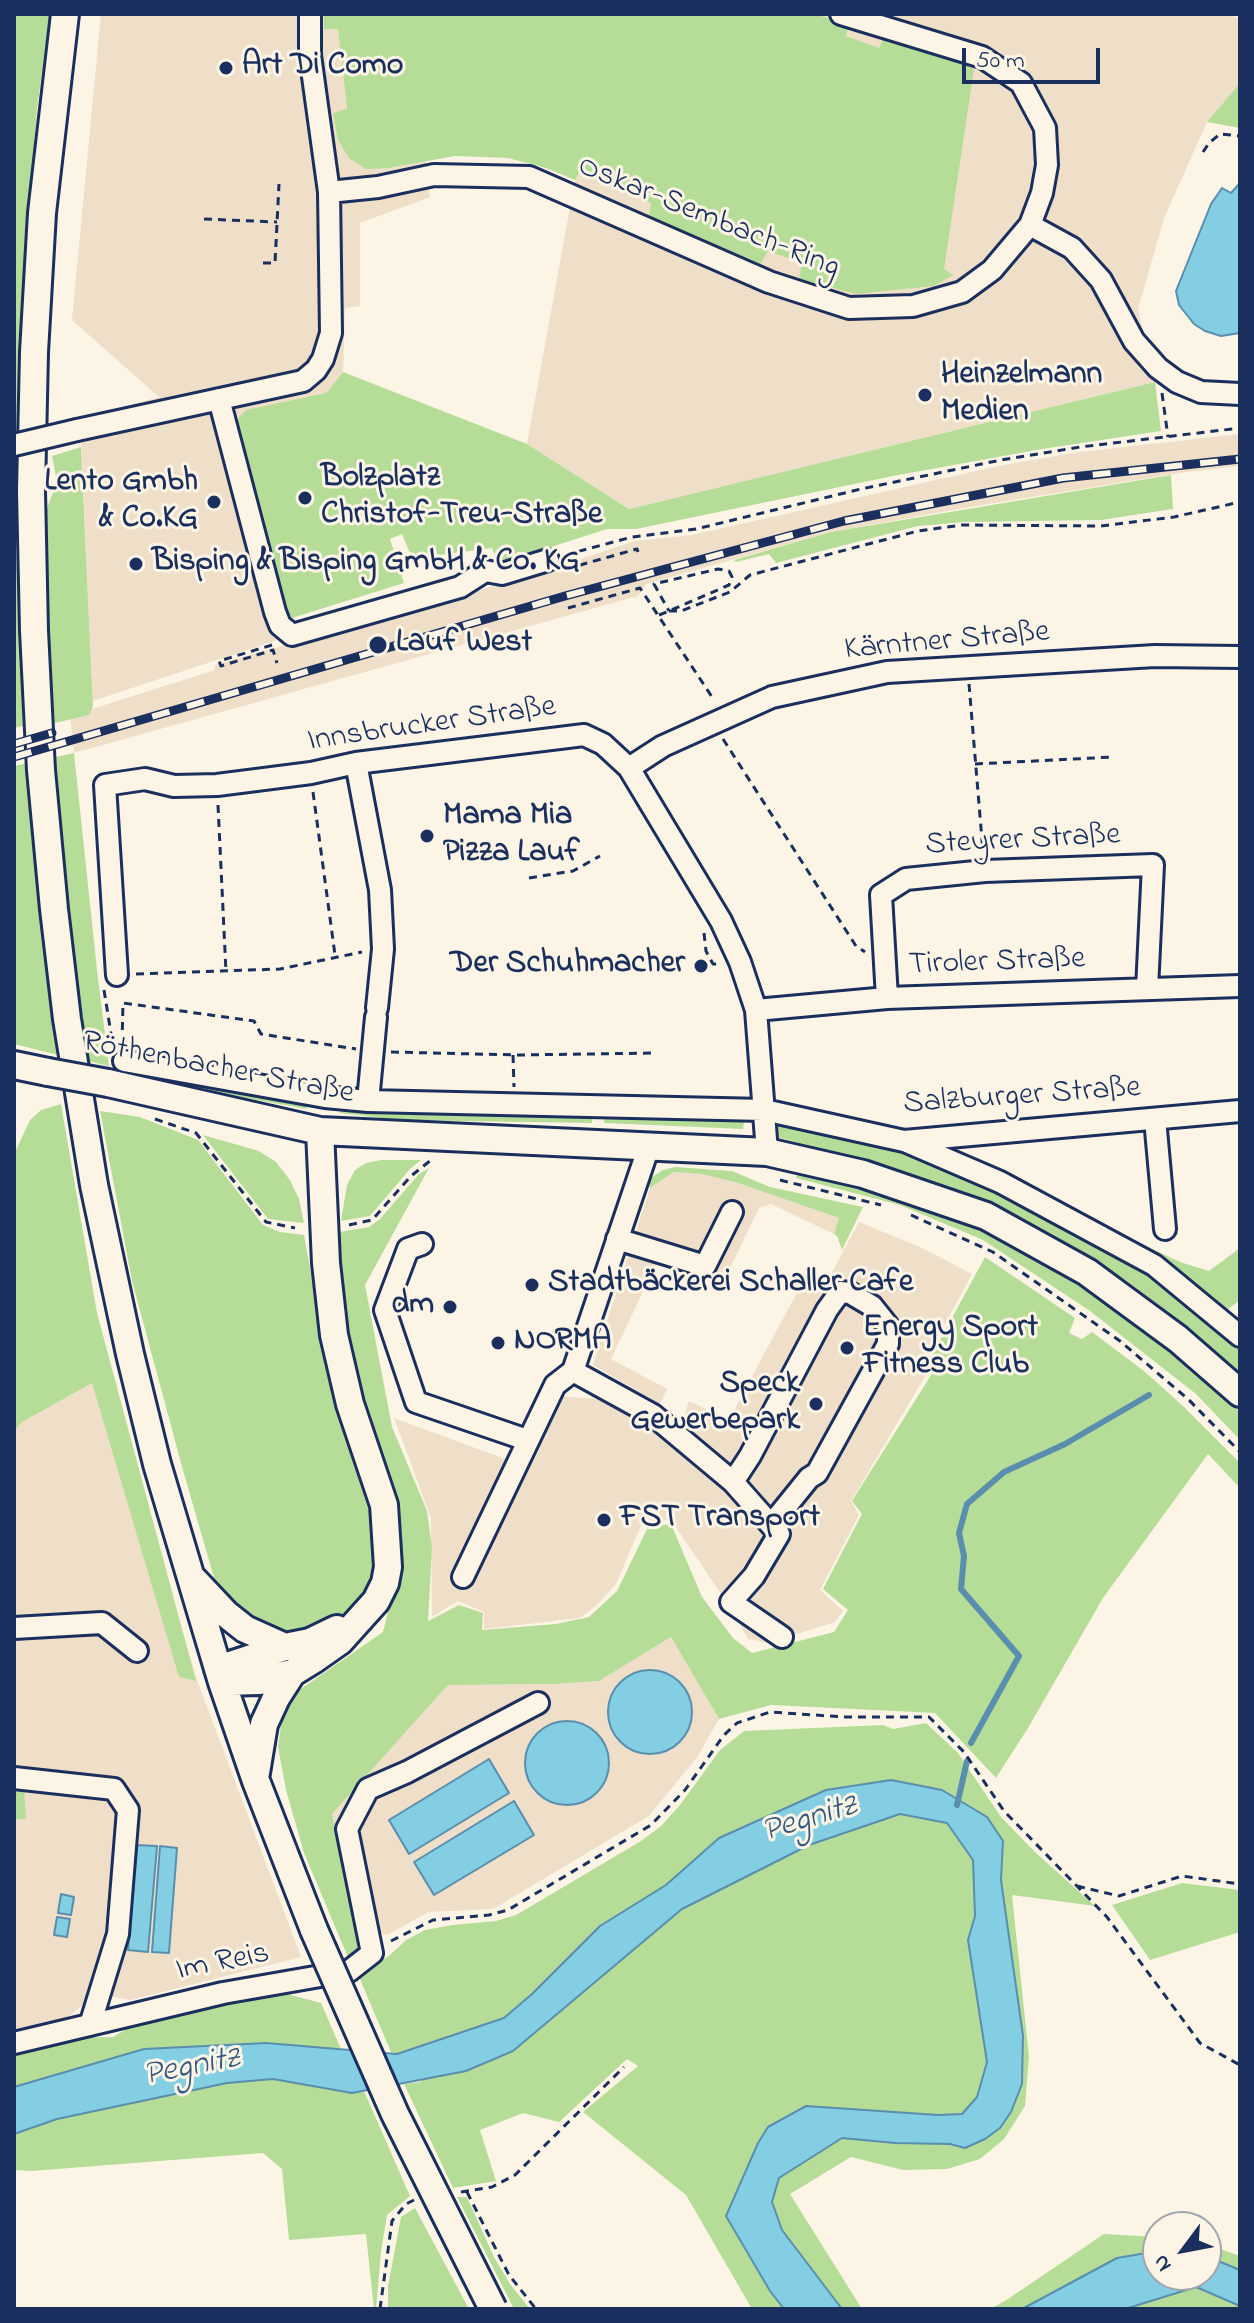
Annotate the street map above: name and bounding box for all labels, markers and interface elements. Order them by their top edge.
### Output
scale bar [966,32,1104,82]
text: 50 m [976,44,1025,79]
place label: Art Di Como [242,49,403,87]
marker: Art Di Como [217,59,235,77]
street label: Oskar-Sembach-Ring [571,149,845,289]
place label: Heinzelmann Medien [941,358,1102,433]
marker: Heinzelmann Medien [916,386,934,404]
place label: Bolzplatz Christof-Treu-Straße [321,461,602,536]
place label: Lento Gmbh & Co.KG [45,465,198,540]
marker: Bolzplatz Christof-Treu-Straße [296,489,314,507]
marker: Lento Gmbh & Co.KG [205,493,223,511]
place label: Bisping & Bisping GmbH & Co. KG [152,545,580,583]
marker: Bisping & Bisping GmbH & Co. KG [127,555,145,573]
street label: Kärntner Straße [843,615,1051,671]
place label: Lauf West [396,626,532,664]
marker: Lauf West [367,634,389,656]
street label: Innsbrucker Straße [305,690,559,762]
place label: Mama Mia Pizza Lauf [443,799,580,874]
street label: Steyrer Straße [925,818,1121,866]
marker: Mama Mia Pizza Lauf [418,827,436,845]
street label: Tiroler Straße [908,942,1086,986]
place label: Der Schuhmacher [450,947,685,985]
marker: Der Schuhmacher [692,957,710,975]
street label: Röthenbacher Straße [79,1025,357,1115]
street label: Salzburger Straße [902,1071,1142,1125]
place label: Stadtbäckerei Schaller Cafe [548,1266,913,1304]
marker: Stadtbäckerei Schaller Cafe [523,1276,541,1294]
place label: dm [391,1288,434,1326]
marker: dm [441,1298,459,1316]
place label: Energy Sport Fitness Club [863,1311,1038,1386]
place label: NORMA [514,1324,612,1362]
marker: NORMA [489,1334,507,1352]
marker: Energy Sport Fitness Club [838,1339,856,1357]
place label: Speck Gewerbepark [630,1367,800,1442]
marker: Speck Gewerbepark [807,1395,825,1413]
place label: FST Transport [620,1501,820,1539]
marker: FST Transport [595,1511,613,1529]
water label: Pegnitz [758,1787,862,1855]
street label: Im Reis [173,1936,273,1992]
water label: Pegnitz [141,2040,243,2098]
north arrow [1142,2211,1222,2291]
text: N [1146,2248,1181,2277]

